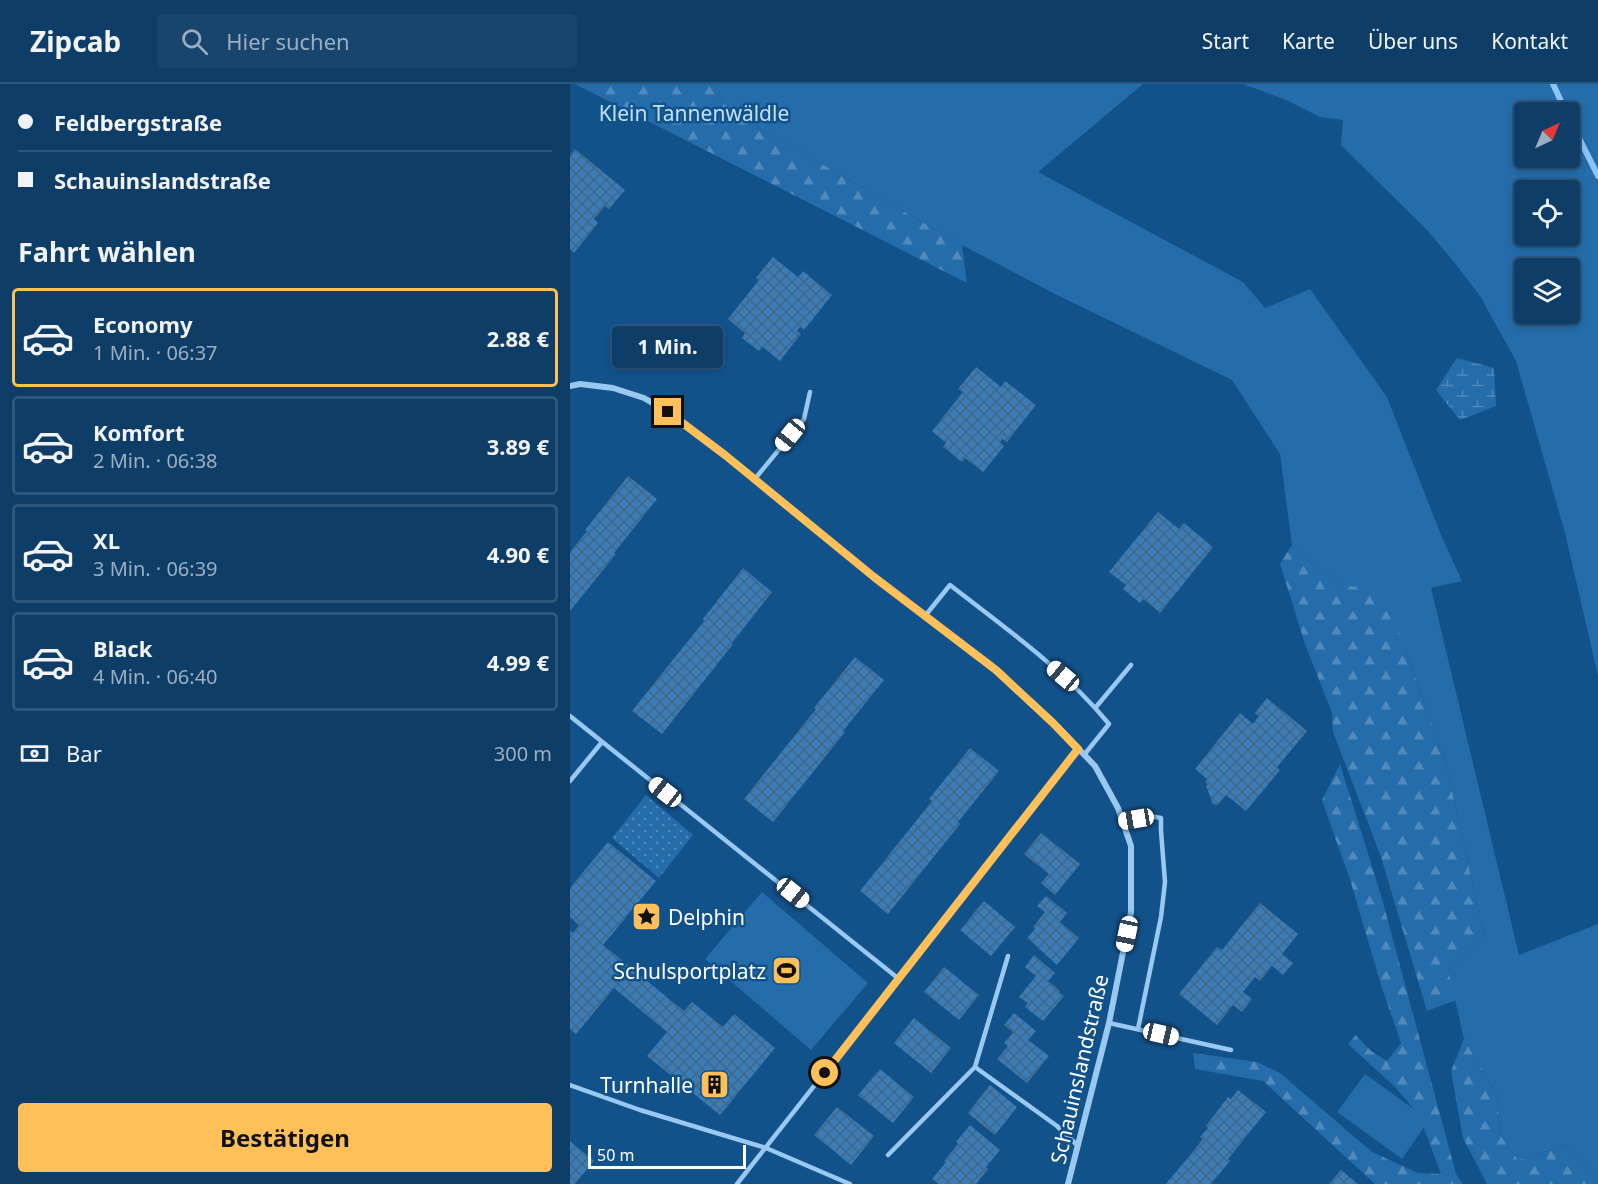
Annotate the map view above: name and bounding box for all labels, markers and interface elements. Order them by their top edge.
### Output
search box [157,14,577,68]
text: Zipcab [30,22,121,60]
icon: search [178,25,211,58]
text: Hier suchen [226,26,350,56]
text: Start [1202,27,1249,55]
text: Karte [1282,27,1335,55]
text: Über uns [1368,27,1458,55]
text: Kontakt [1491,27,1568,55]
park label: Klein Tannenwäldle [599,99,789,127]
north arrow [1514,102,1580,168]
map controls [1514,102,1580,324]
text: Feldbergstraße [54,107,222,137]
text: Schauinslandstraße [54,165,271,195]
button: locate [1514,180,1580,246]
text: Fahrt wählen [18,233,196,270]
button: layers [1514,258,1580,324]
text: Economy [93,309,192,339]
icon: car [21,311,75,365]
text: 2.88 € [487,323,549,353]
callout: 1 Min. [612,325,724,367]
text: 1 Min. [637,333,698,360]
text: 1 Min. · 06:37 [93,339,218,366]
route end [654,398,681,425]
car [772,415,808,455]
text: Komfort [93,417,184,447]
icon: car [21,419,75,473]
text: 3.89 € [487,431,549,461]
text: 2 Min. · 06:38 [93,447,218,474]
text: XL [93,525,120,555]
icon: car [21,527,75,581]
text: 4.90 € [487,539,549,569]
text: 3 Min. · 06:39 [93,555,218,582]
text: Black [93,633,152,663]
icon: car [21,635,75,689]
text: 4.99 € [487,647,549,677]
car [1043,658,1083,694]
text: 4 Min. · 06:40 [93,663,218,690]
icon: cash [18,737,51,770]
text: Bar [66,738,102,768]
text: 300 m [494,740,552,767]
car [645,774,685,810]
car [1117,807,1155,831]
car [773,875,813,911]
place icon: Delphin [631,901,663,933]
place label: Delphin [668,903,745,931]
car [1114,915,1140,953]
sports icon: Schulsportplatz [771,955,803,987]
place label: Schulsportplatz [614,957,766,985]
street label: Schauinslandstraße [1044,971,1114,1167]
car [1141,1021,1181,1047]
route start [811,1059,838,1086]
building icon: Turnhalle [698,1069,730,1101]
place label: Turnhalle [600,1071,693,1099]
button: Bestätigen [18,1103,552,1172]
scale bar [588,1142,746,1170]
text: 50 m [597,1144,634,1166]

